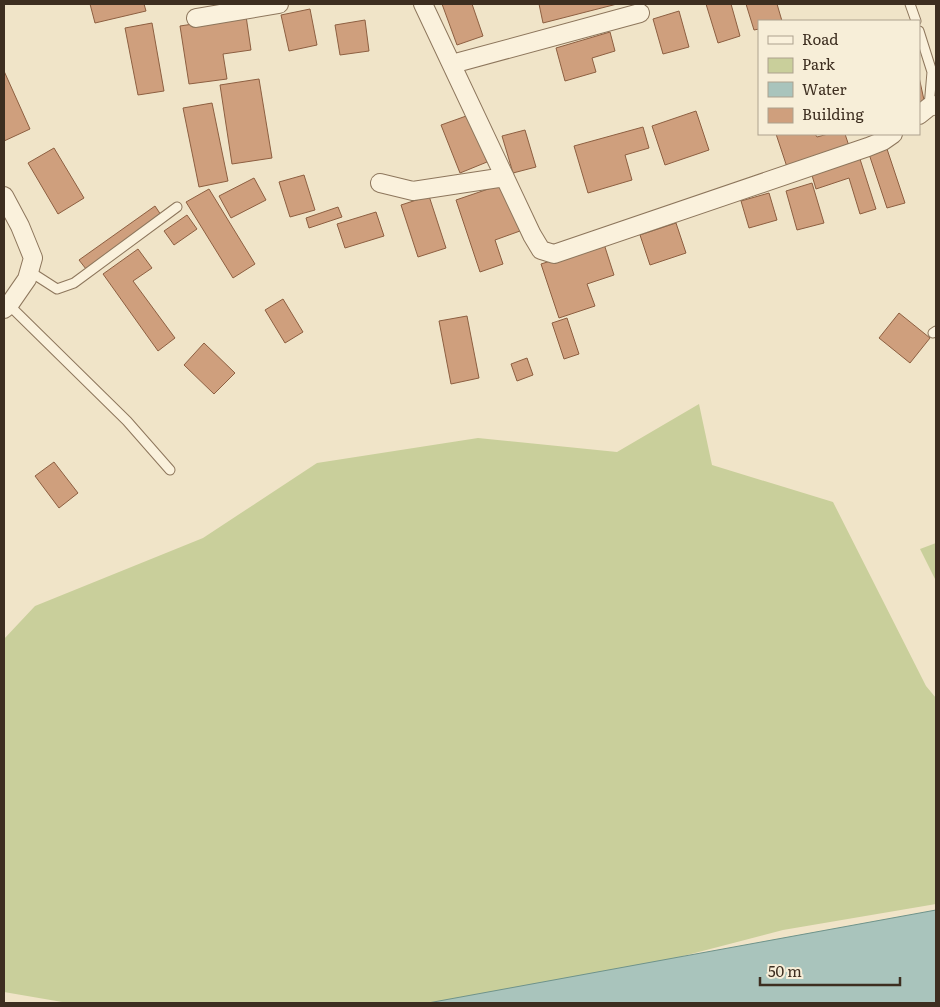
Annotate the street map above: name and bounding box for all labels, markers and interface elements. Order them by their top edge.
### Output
legend [758,20,920,135]
text: Road [802,27,838,50]
text: Park [802,52,836,75]
text: Water [802,77,847,100]
text: Building [802,102,864,125]
scale bar [760,954,900,986]
text: 50 m [768,959,802,982]

